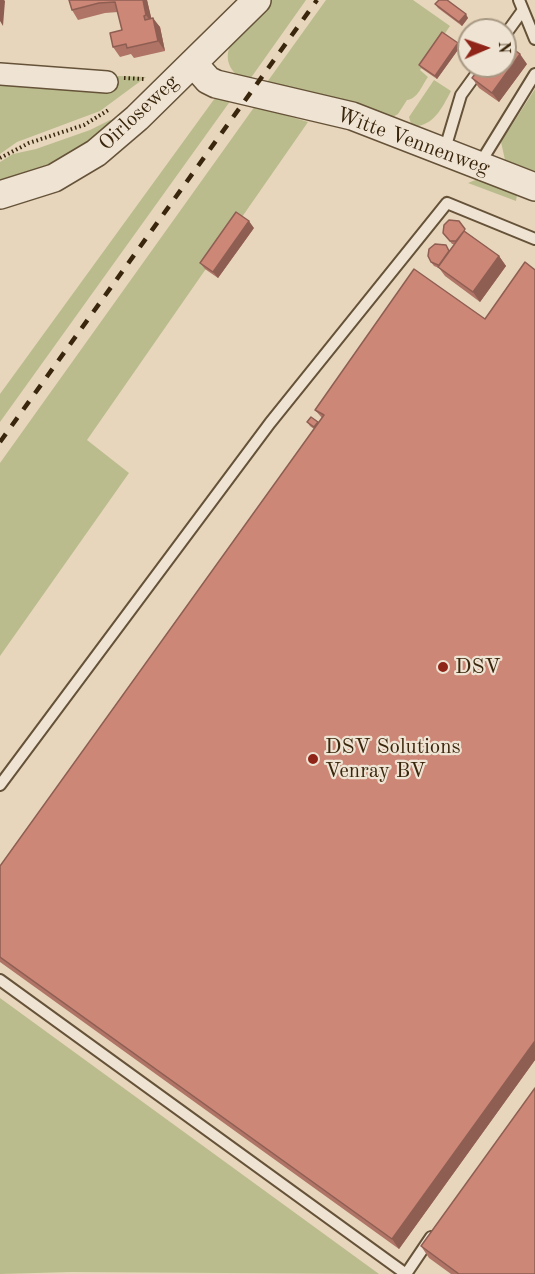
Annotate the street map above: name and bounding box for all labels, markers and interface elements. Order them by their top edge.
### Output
north arrow [457,18,517,78]
text: N [495,41,511,54]
street label: Oirloseweg [94,70,184,156]
street label: Witte Vennenweg [333,103,493,181]
place label: DSV [455,654,501,680]
marker: DSV [436,660,450,674]
place label: DSV Solutions Venray BV [325,734,461,784]
marker: DSV Solutions Venray BV [306,752,320,766]

